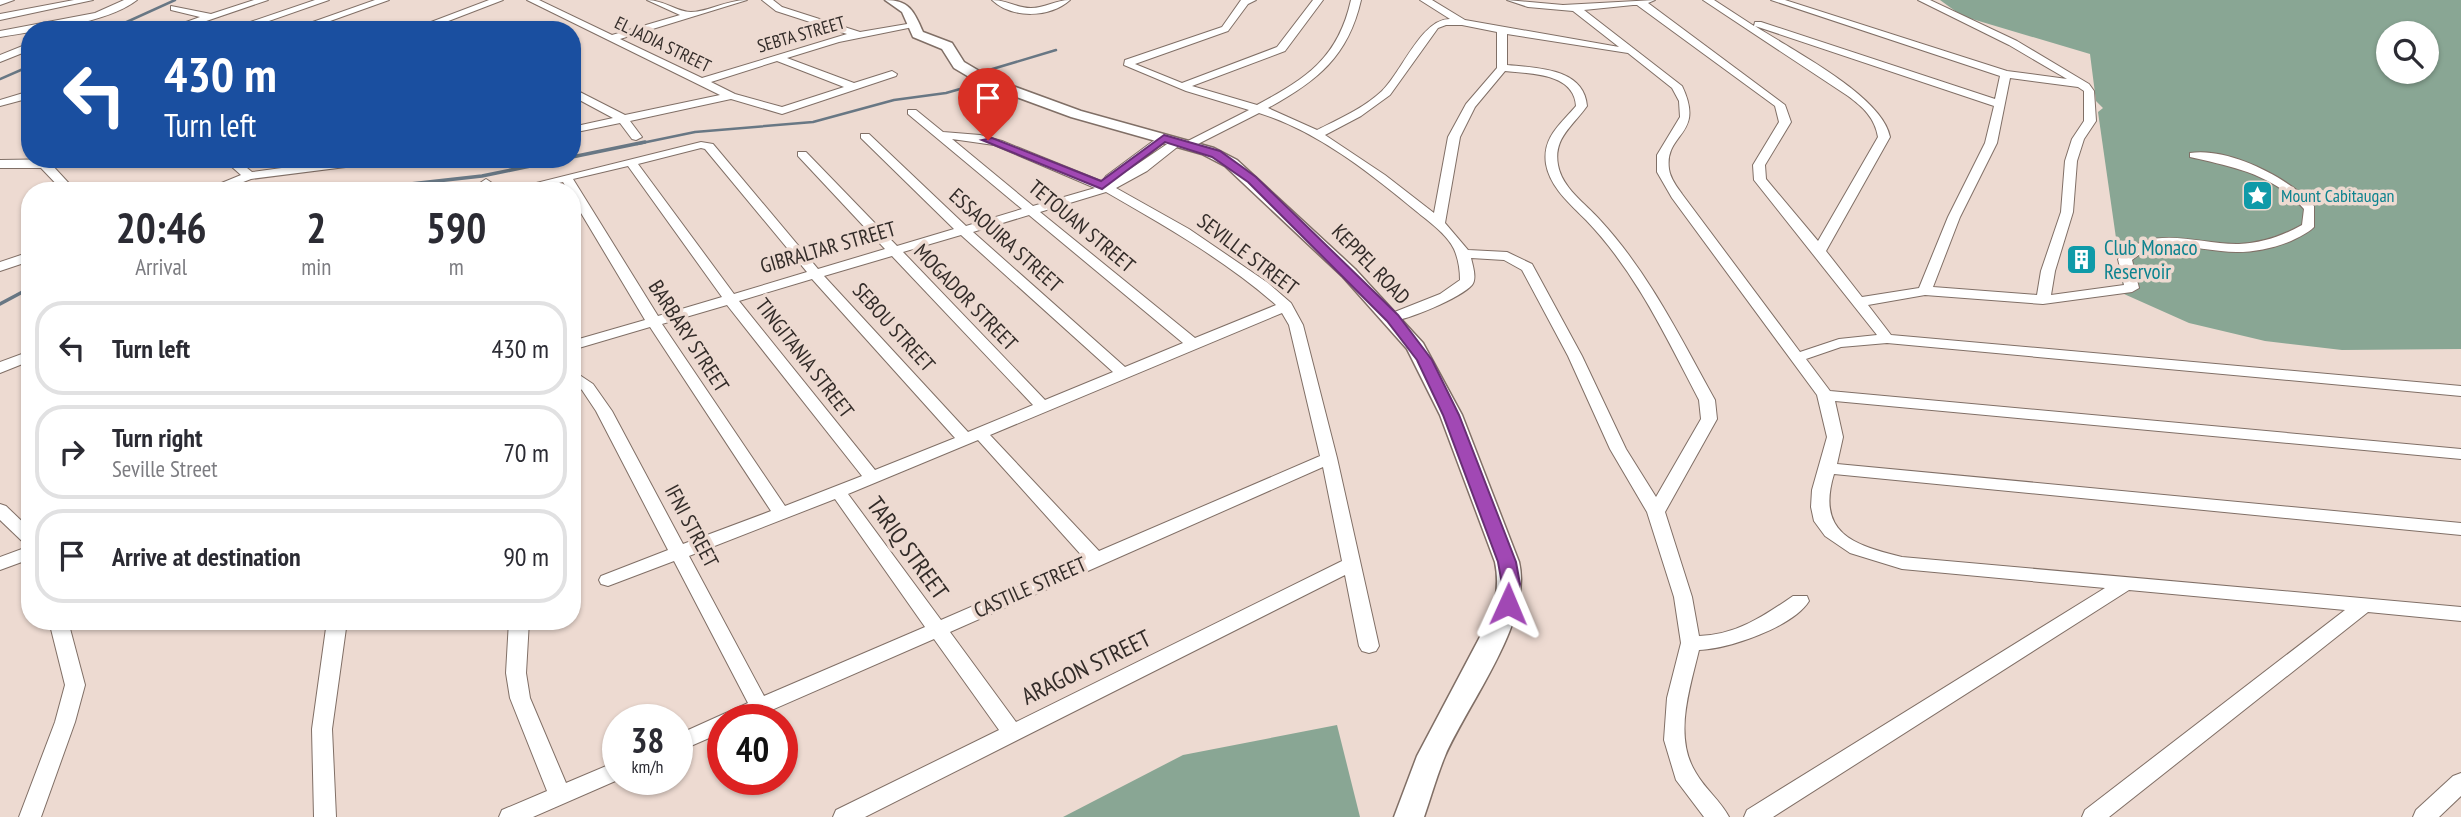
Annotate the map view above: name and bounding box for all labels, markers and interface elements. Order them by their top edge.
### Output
street label: EL JADIA STREET [611,11,715,77]
street label: SEBTA STREET [754,11,848,57]
map controls [2376,21,2439,84]
button: search [2376,21,2439,84]
text: 430 m [164,42,277,106]
icon: left [49,49,140,140]
pin [958,68,1018,140]
icon: arrive [969,79,1007,117]
text: Turn left [164,104,256,146]
street label: TETOUAN STREET [1023,174,1141,279]
place icon: Mount Cabitaugan [2241,178,2275,212]
street label: ESSAOUIRA STREET [944,182,1069,298]
place label: Mount Cabitaugan [2281,184,2395,207]
text: 20:46 [116,200,207,255]
text: 2 [306,200,326,255]
text: 590 [426,200,486,255]
street label: SEVILLE STREET [1192,207,1304,301]
street label: GIBRALTAR STREET [757,215,900,279]
street label: KEPPEL ROAD [1326,218,1416,310]
place label: Club Monaco Reservoir [2104,234,2197,285]
street label: MOGADOR STREET [908,238,1024,356]
building icon: Club Monaco Reservoir [2064,242,2098,276]
text: Arrival [135,252,187,281]
text: min [301,252,331,281]
text: m [449,252,464,281]
street label: BARBARY STREET [643,275,736,398]
street label: SEBOU STREET [847,277,941,378]
street label: TINGITANIA STREET [750,293,861,424]
icon: left [53,329,91,367]
text: Turn left [112,332,190,365]
text: 430 m [491,332,549,365]
text: Turn right [112,421,203,454]
icon: right [53,433,91,471]
text: 70 m [503,436,549,469]
text: Seville Street [112,454,218,483]
street label: IFNI STREET [659,480,725,573]
street label: TARIQ STREET [860,490,956,606]
icon: arrive [53,537,91,575]
text: Arrive at destination [112,540,301,573]
text: 90 m [503,540,549,573]
street label: CASTILE STREET [970,550,1091,624]
position arrow [1471,567,1545,641]
street label: ARAGON STREET [1016,622,1156,712]
speed limit sign: 40 [707,704,798,795]
text: 38 [631,717,664,763]
text: km/h [632,755,663,778]

